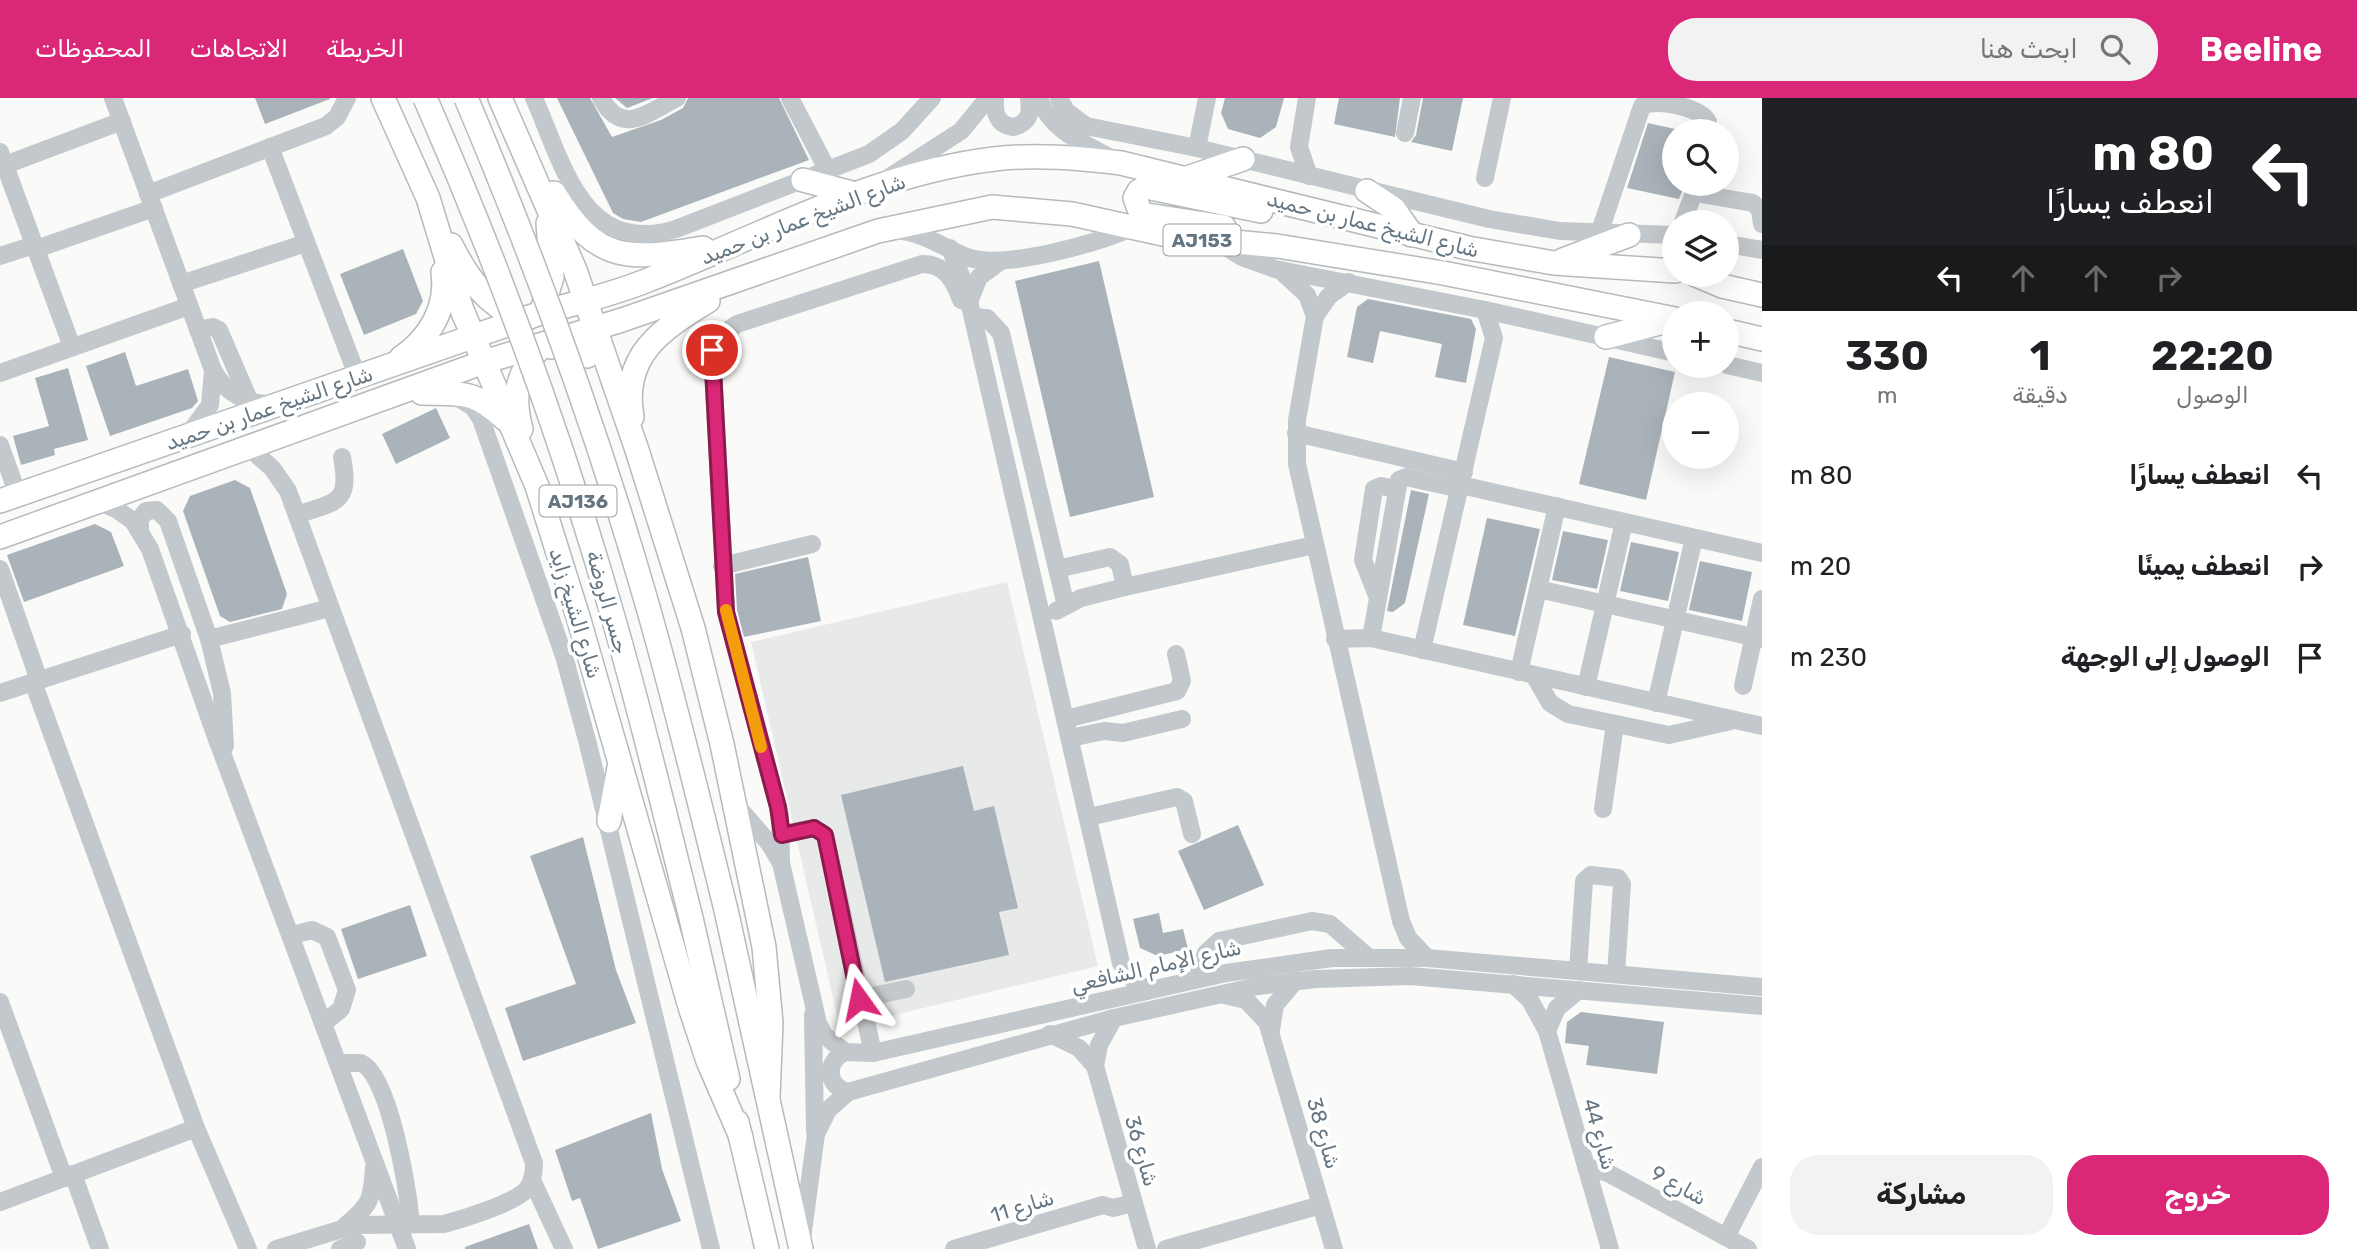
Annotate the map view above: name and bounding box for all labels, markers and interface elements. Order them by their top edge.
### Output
search box [1668,18,2158,81]
icon: search [2096,30,2134,68]
text: Beeline [2200,30,2322,69]
text: ابحث هنا [1980,34,2078,65]
text: المحفوظات [35,35,152,63]
text: الاتجاهات [190,35,288,63]
text: الخريطة [326,35,404,63]
map controls [1662,119,1739,469]
button: search [1662,119,1739,196]
text: 80 m [2092,124,2214,182]
icon: left [2238,126,2329,217]
street label: شارع الشيخ عمار بن حميد [697,168,910,272]
text: انعطف يسارًا [2046,183,2214,221]
street label: شارع الشيخ عمار بن حميد [1264,186,1482,264]
button: layers [1662,210,1739,287]
road number: AJ153 [1164,224,1240,256]
icon: left [1931,259,1969,297]
icon: ahead [2004,259,2042,297]
icon: ahead [2077,259,2115,297]
icon: right [2150,259,2188,297]
button: + [1662,301,1739,378]
pin [682,320,742,380]
icon: arrive [693,331,731,369]
text: 330 [1845,331,1929,381]
text: 1 [2030,331,2051,381]
text: 22:20 [2151,331,2274,381]
street label: شارع الشيخ عمار بن حميد [162,361,377,457]
text: m [1877,381,1897,409]
text: دقيقة [2012,381,2068,409]
text: الوصول [2176,381,2249,409]
button: − [1662,392,1739,469]
icon: left [2291,457,2329,495]
text: 80 m [1790,460,1853,491]
text: انعطف يسارًا [2129,460,2270,491]
road number: AJ136 [540,486,616,516]
street label: شارع الشيخ زايد [542,545,608,682]
street label: جسر الروضة [580,547,635,657]
icon: right [2291,548,2329,586]
text: 20 m [1790,551,1851,582]
text: انعطف يمينًا [2137,551,2270,582]
icon: arrive [2291,639,2329,677]
text: 230 m [1790,642,1867,673]
text: الوصول إلى الوجهة [2061,642,2270,673]
street label: شارع الإمام الشافعي [1068,934,1245,1002]
position arrow [822,962,896,1036]
street label: شارع 38 [1300,1094,1346,1172]
street label: شارع 44 [1576,1095,1622,1173]
street label: شارع 36 [1118,1113,1164,1190]
button: مشاركة [1790,1155,2053,1235]
button: خروج [2067,1155,2329,1235]
street label: شارع 9 [1646,1160,1711,1212]
street label: شارع 11 [987,1185,1057,1229]

